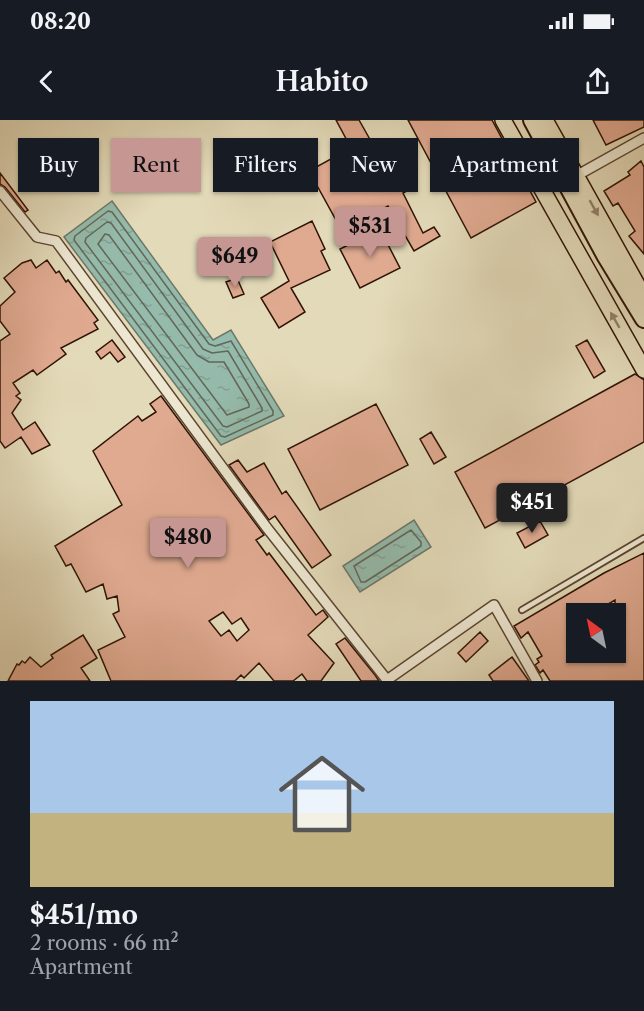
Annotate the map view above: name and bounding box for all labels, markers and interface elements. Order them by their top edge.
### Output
text: 08:20 [30,8,91,35]
icon: back [30,65,63,98]
text: Habito [276,65,368,98]
icon: share [581,65,614,98]
chip: Buy [18,138,99,192]
chip: Rent [111,138,201,192]
chip: Filters [213,138,318,192]
chip: New [330,138,418,192]
chip: Apartment [430,138,579,192]
one-way arrow [589,199,599,216]
pin: $531 [334,207,406,258]
text: $531 [349,214,391,238]
pin: $649 [199,237,271,288]
text: $649 [212,244,258,268]
one-way arrow [610,311,620,328]
pin: $451 [496,483,568,534]
text: $451 [510,490,554,514]
pin: $480 [152,518,224,569]
text: $480 [164,525,212,549]
north arrow [566,603,626,663]
map controls [566,603,626,663]
icon: home [268,740,376,848]
text: $451/mo [30,899,138,931]
text: 2 rooms · 66 m² [30,931,179,955]
text: Apartment [30,955,133,979]

